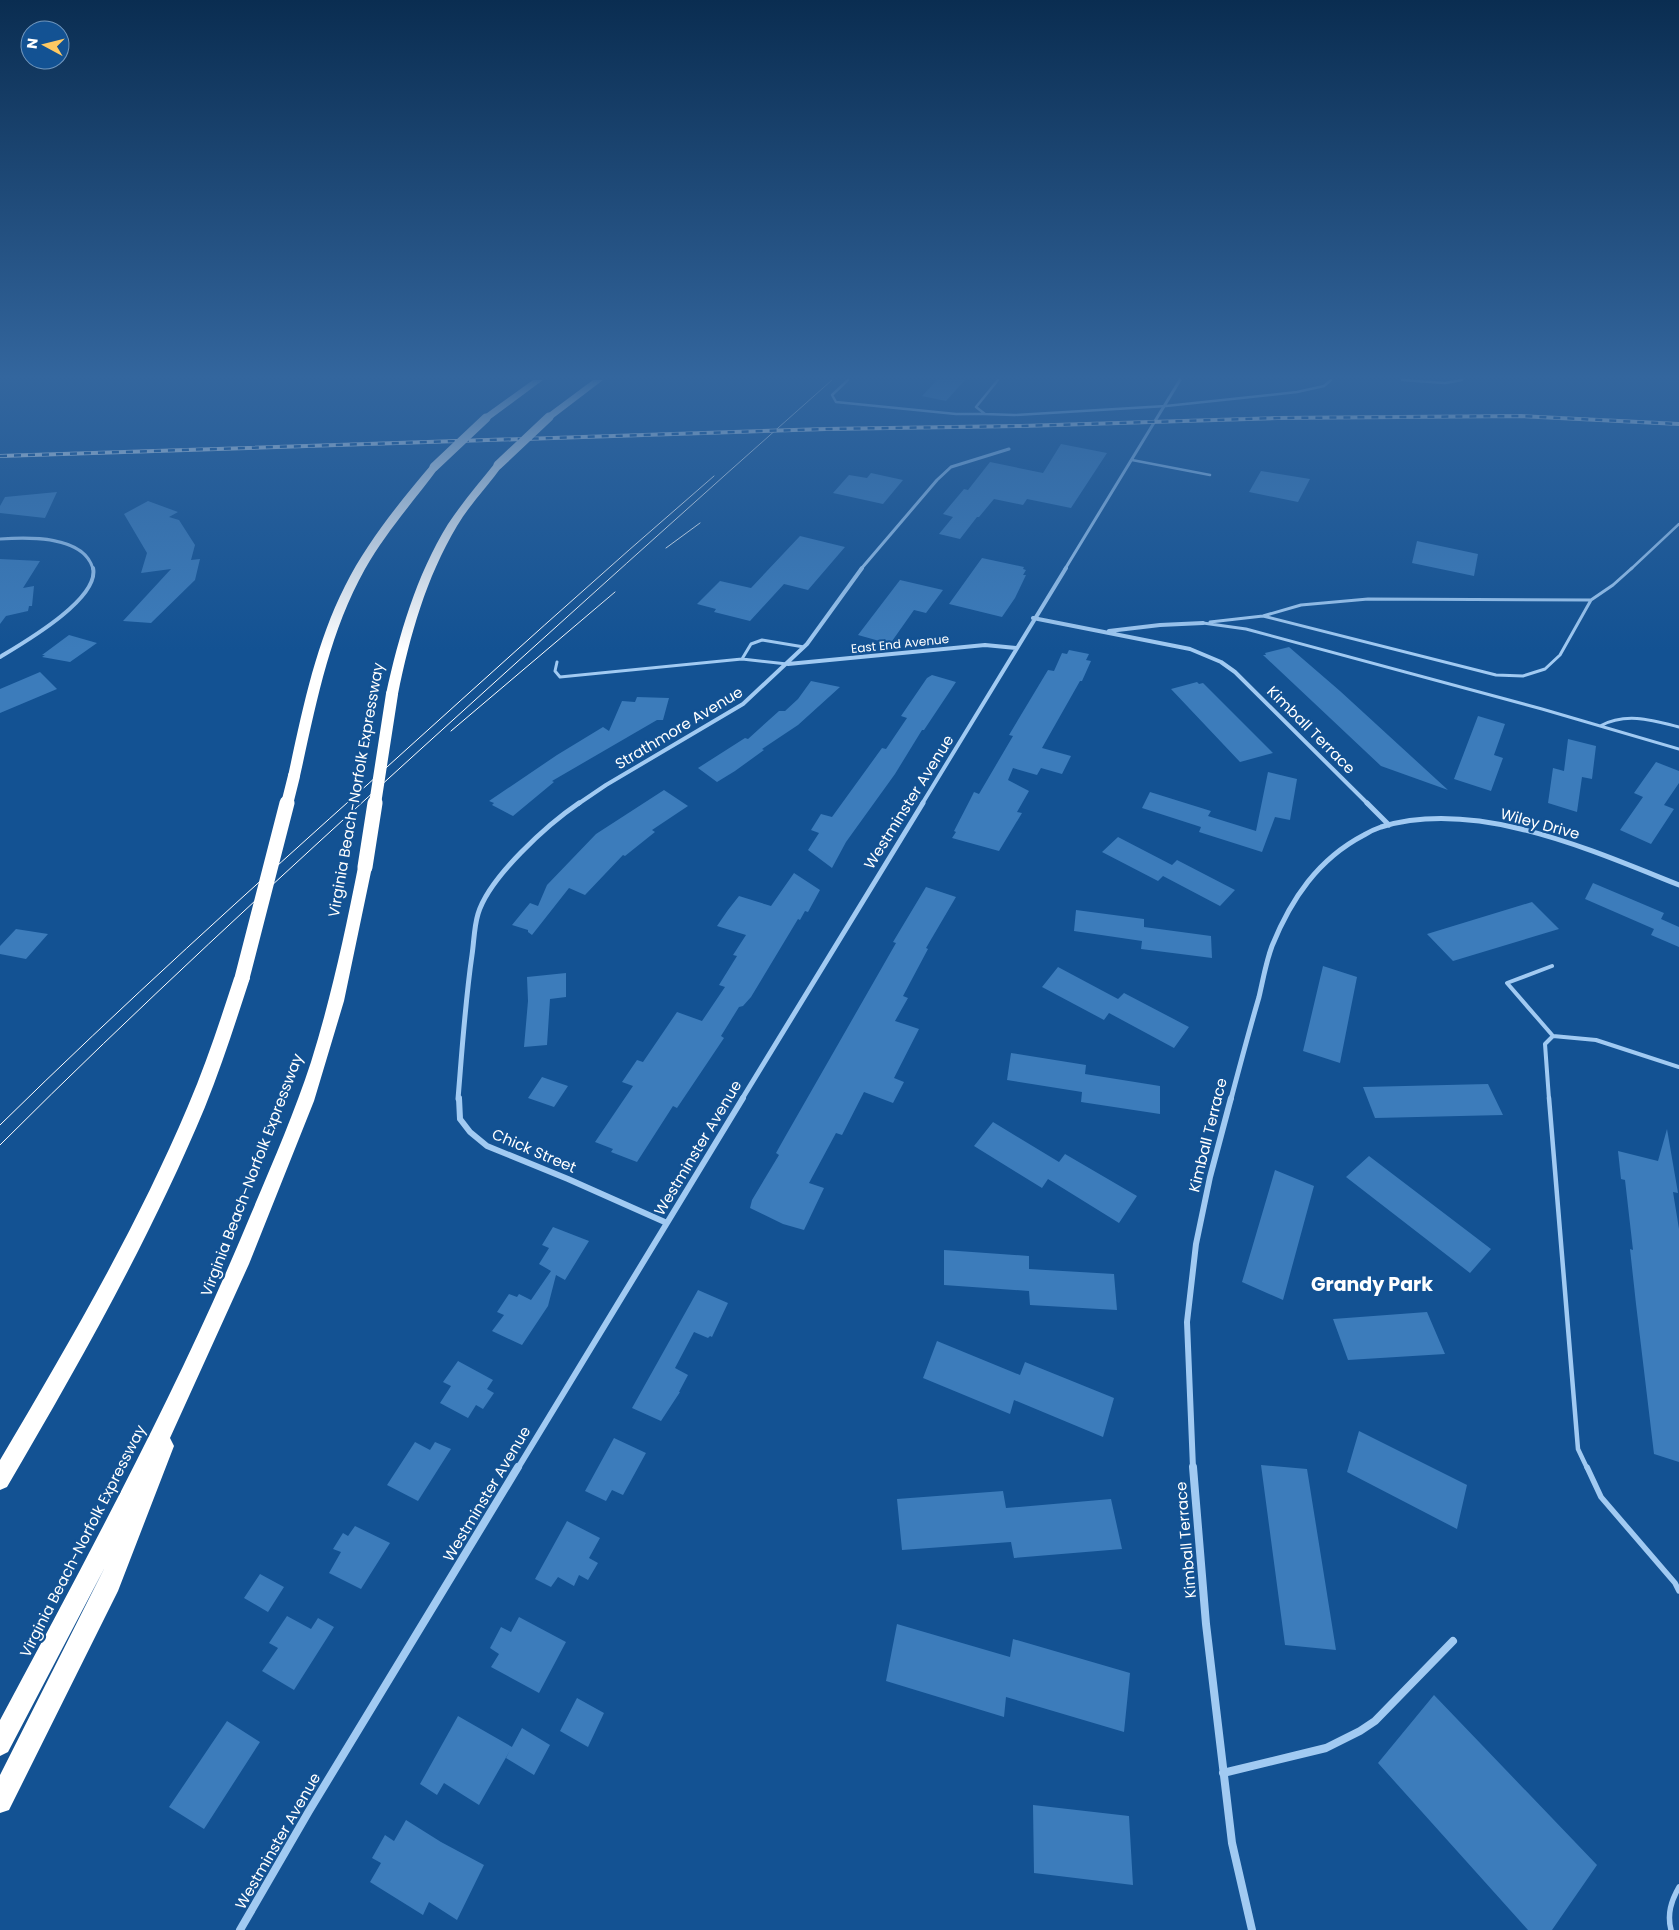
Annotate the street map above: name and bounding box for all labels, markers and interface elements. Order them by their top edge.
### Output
north arrow [20,20,70,70]
text: N [22,37,43,50]
street label: East End Avenue [850,630,950,657]
street label: Virginia Beach-Norfolk Expressway [323,660,388,919]
street label: Strathmore Avenue [611,681,746,774]
street label: Kimball Terrace [1263,681,1360,778]
street label: Westminster Avenue [859,731,958,873]
street label: Wiley Drive [1498,803,1582,844]
street label: Virginia Beach-Norfolk Expressway [195,1050,308,1299]
street label: Westminster Avenue [649,1076,746,1219]
street label: Kimball Terrace [1183,1076,1232,1194]
street label: Chick Street [489,1123,580,1178]
district label: Grandy Park [1311,1271,1433,1298]
street label: Virginia Beach-Norfolk Expressway [15,1420,151,1661]
street label: Westminster Avenue [438,1422,535,1565]
street label: Kimball Terrace [1170,1481,1201,1599]
street label: Westminster Avenue [230,1769,325,1913]

